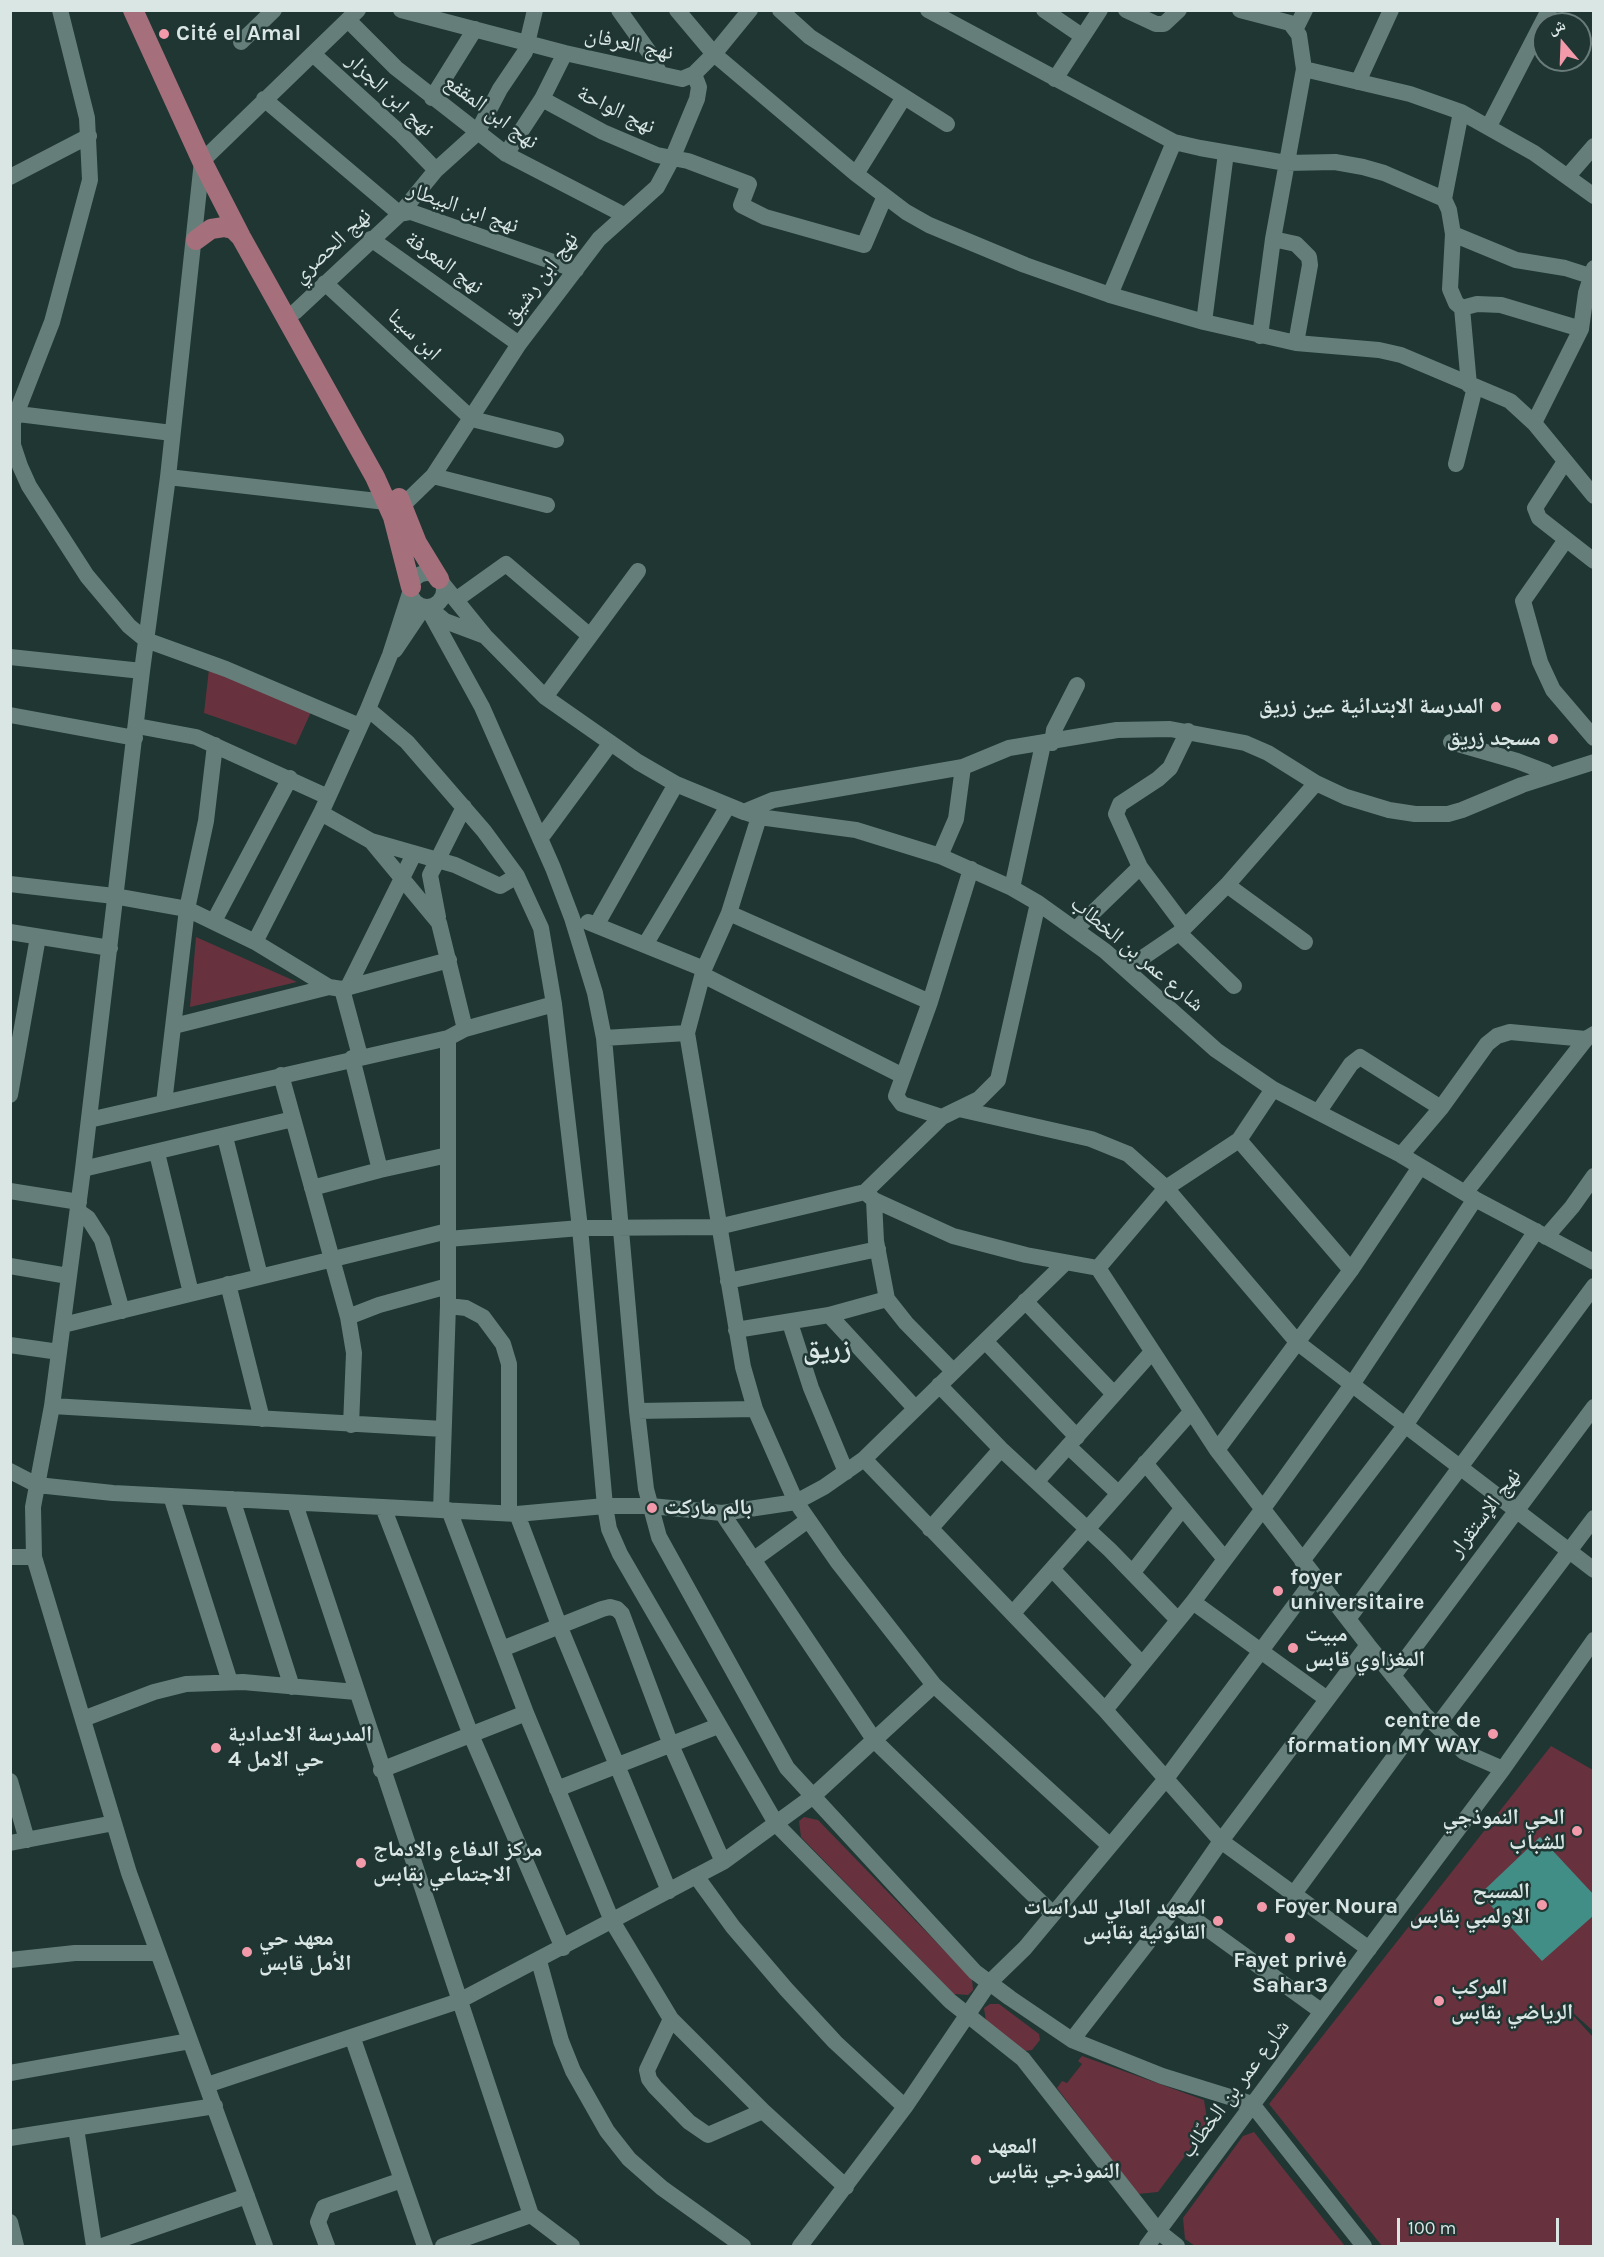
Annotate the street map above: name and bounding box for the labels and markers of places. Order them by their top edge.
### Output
place label: Cité el Amal [176,21,301,47]
marker: Cité el Amal [157,27,171,41]
place label: المدرسة الابتدائية عين زريق [1259,694,1484,720]
marker: المدرسة الابتدائية عين زريق [1489,700,1503,714]
place label: مسجد زريق [1447,726,1541,752]
marker: مسجد زريق [1546,732,1560,746]
place label: بالم ماركت [664,1495,752,1521]
marker: بالم ماركت [645,1501,659,1515]
place label: foyer universitaire [1290,1565,1424,1616]
marker: foyer universitaire [1271,1584,1285,1598]
place label: مبيت المغزاوي قابس [1305,1622,1425,1674]
marker: مبيت المغزاوي قابس [1286,1641,1300,1655]
place label: centre de formation MY WAY [1287,1708,1481,1760]
place label: المدرسة الاعدادية حي الامل 4 [228,1722,372,1774]
marker: centre de formation MY WAY [1486,1727,1500,1741]
marker: المدرسة الاعدادية حي الامل 4 [209,1741,223,1755]
place label: الحي النموذجي للشباب [1442,1805,1565,1856]
marker: الحي النموذجي للشباب [1570,1824,1584,1838]
place label: مركز الدفاع والادماج الاجتماعي بقابس [373,1837,542,1888]
marker: مركز الدفاع والادماج الاجتماعي بقابس [354,1856,368,1870]
place label: المسبح الاولمبي بقابس [1409,1879,1530,1930]
place label: Foyer Noura [1274,1894,1398,1920]
place label: المعهد العالي للدراسات القانونية بقابس [1023,1895,1206,1946]
marker: المسبح الاولمبي بقابس [1535,1898,1549,1912]
marker: Foyer Noura [1255,1900,1269,1914]
marker: المعهد العالي للدراسات القانونية بقابس [1211,1914,1225,1928]
place label: معهد حي الأمل قابس [259,1926,351,1978]
marker: Fayet privė Sahar3 [1283,1931,1297,1945]
marker: معهد حي الأمل قابس [240,1945,254,1959]
place label: Fayet privė Sahar3 [1233,1948,1347,2000]
place label: المركب الرياضي بقابس [1451,1975,1573,2026]
marker: المركب الرياضي بقابس [1432,1994,1446,2008]
place label: المعهد النموذجي بقابس [988,2134,1120,2186]
marker: المعهد النموذجي بقابس [969,2153,983,2167]

